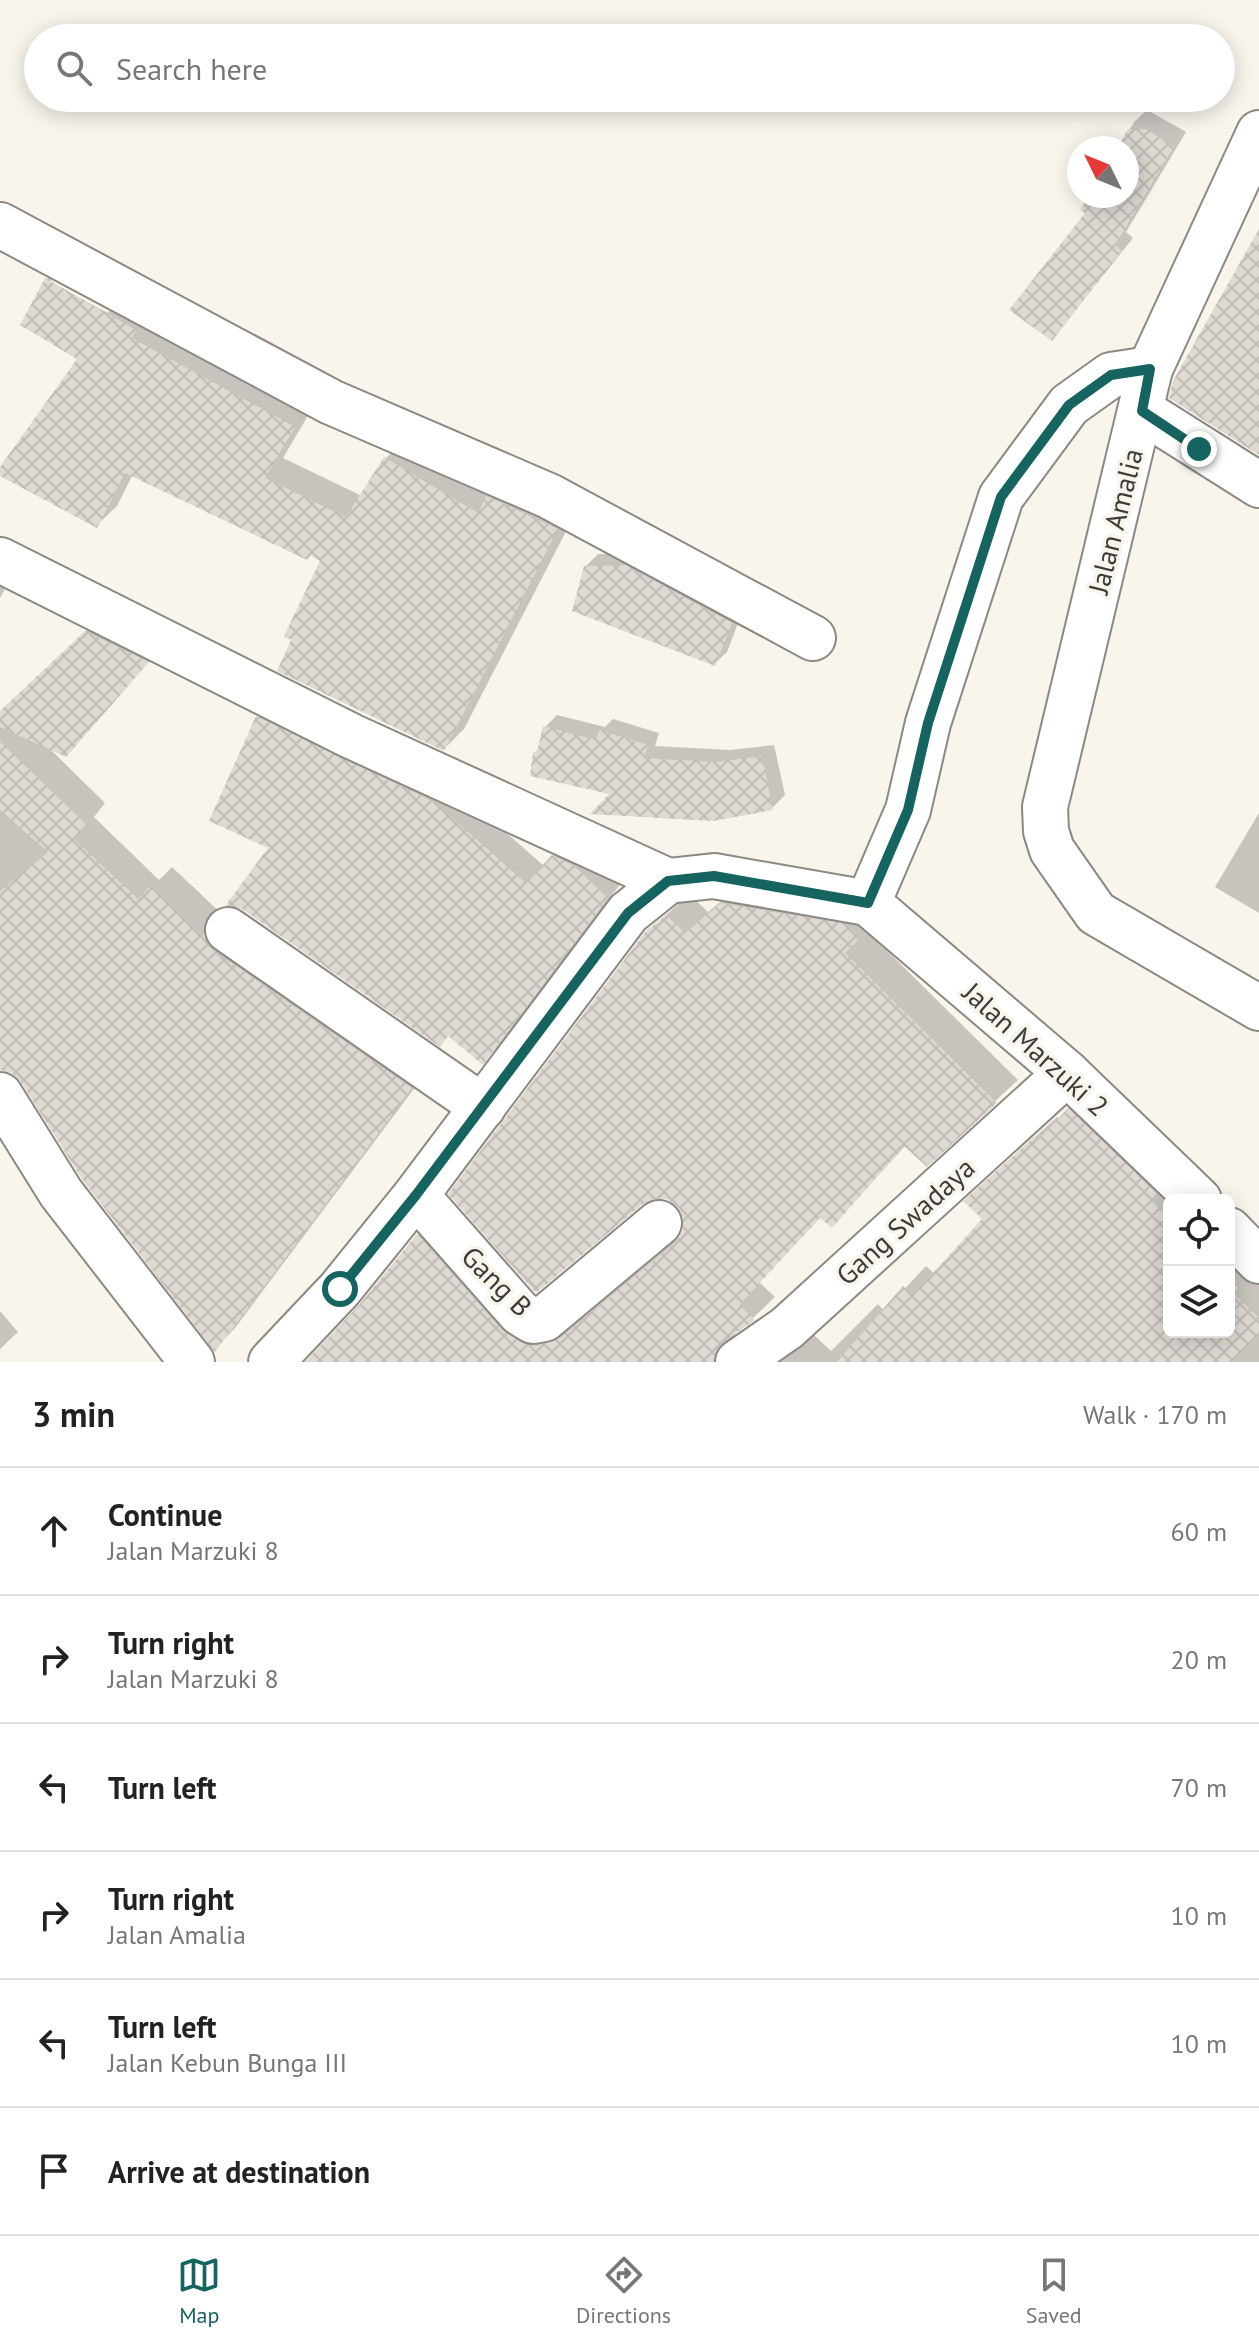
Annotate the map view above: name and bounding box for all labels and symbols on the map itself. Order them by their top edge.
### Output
north arrow [1067,136,1139,208]
route end [1181,431,1217,467]
street label: Jalan Amalia [1079,444,1151,599]
street label: Jalan Marzuki 2 [955,973,1117,1124]
street label: Gang Swadaya [828,1149,982,1293]
street label: Gang B [454,1238,540,1324]
route start [322,1271,358,1307]

